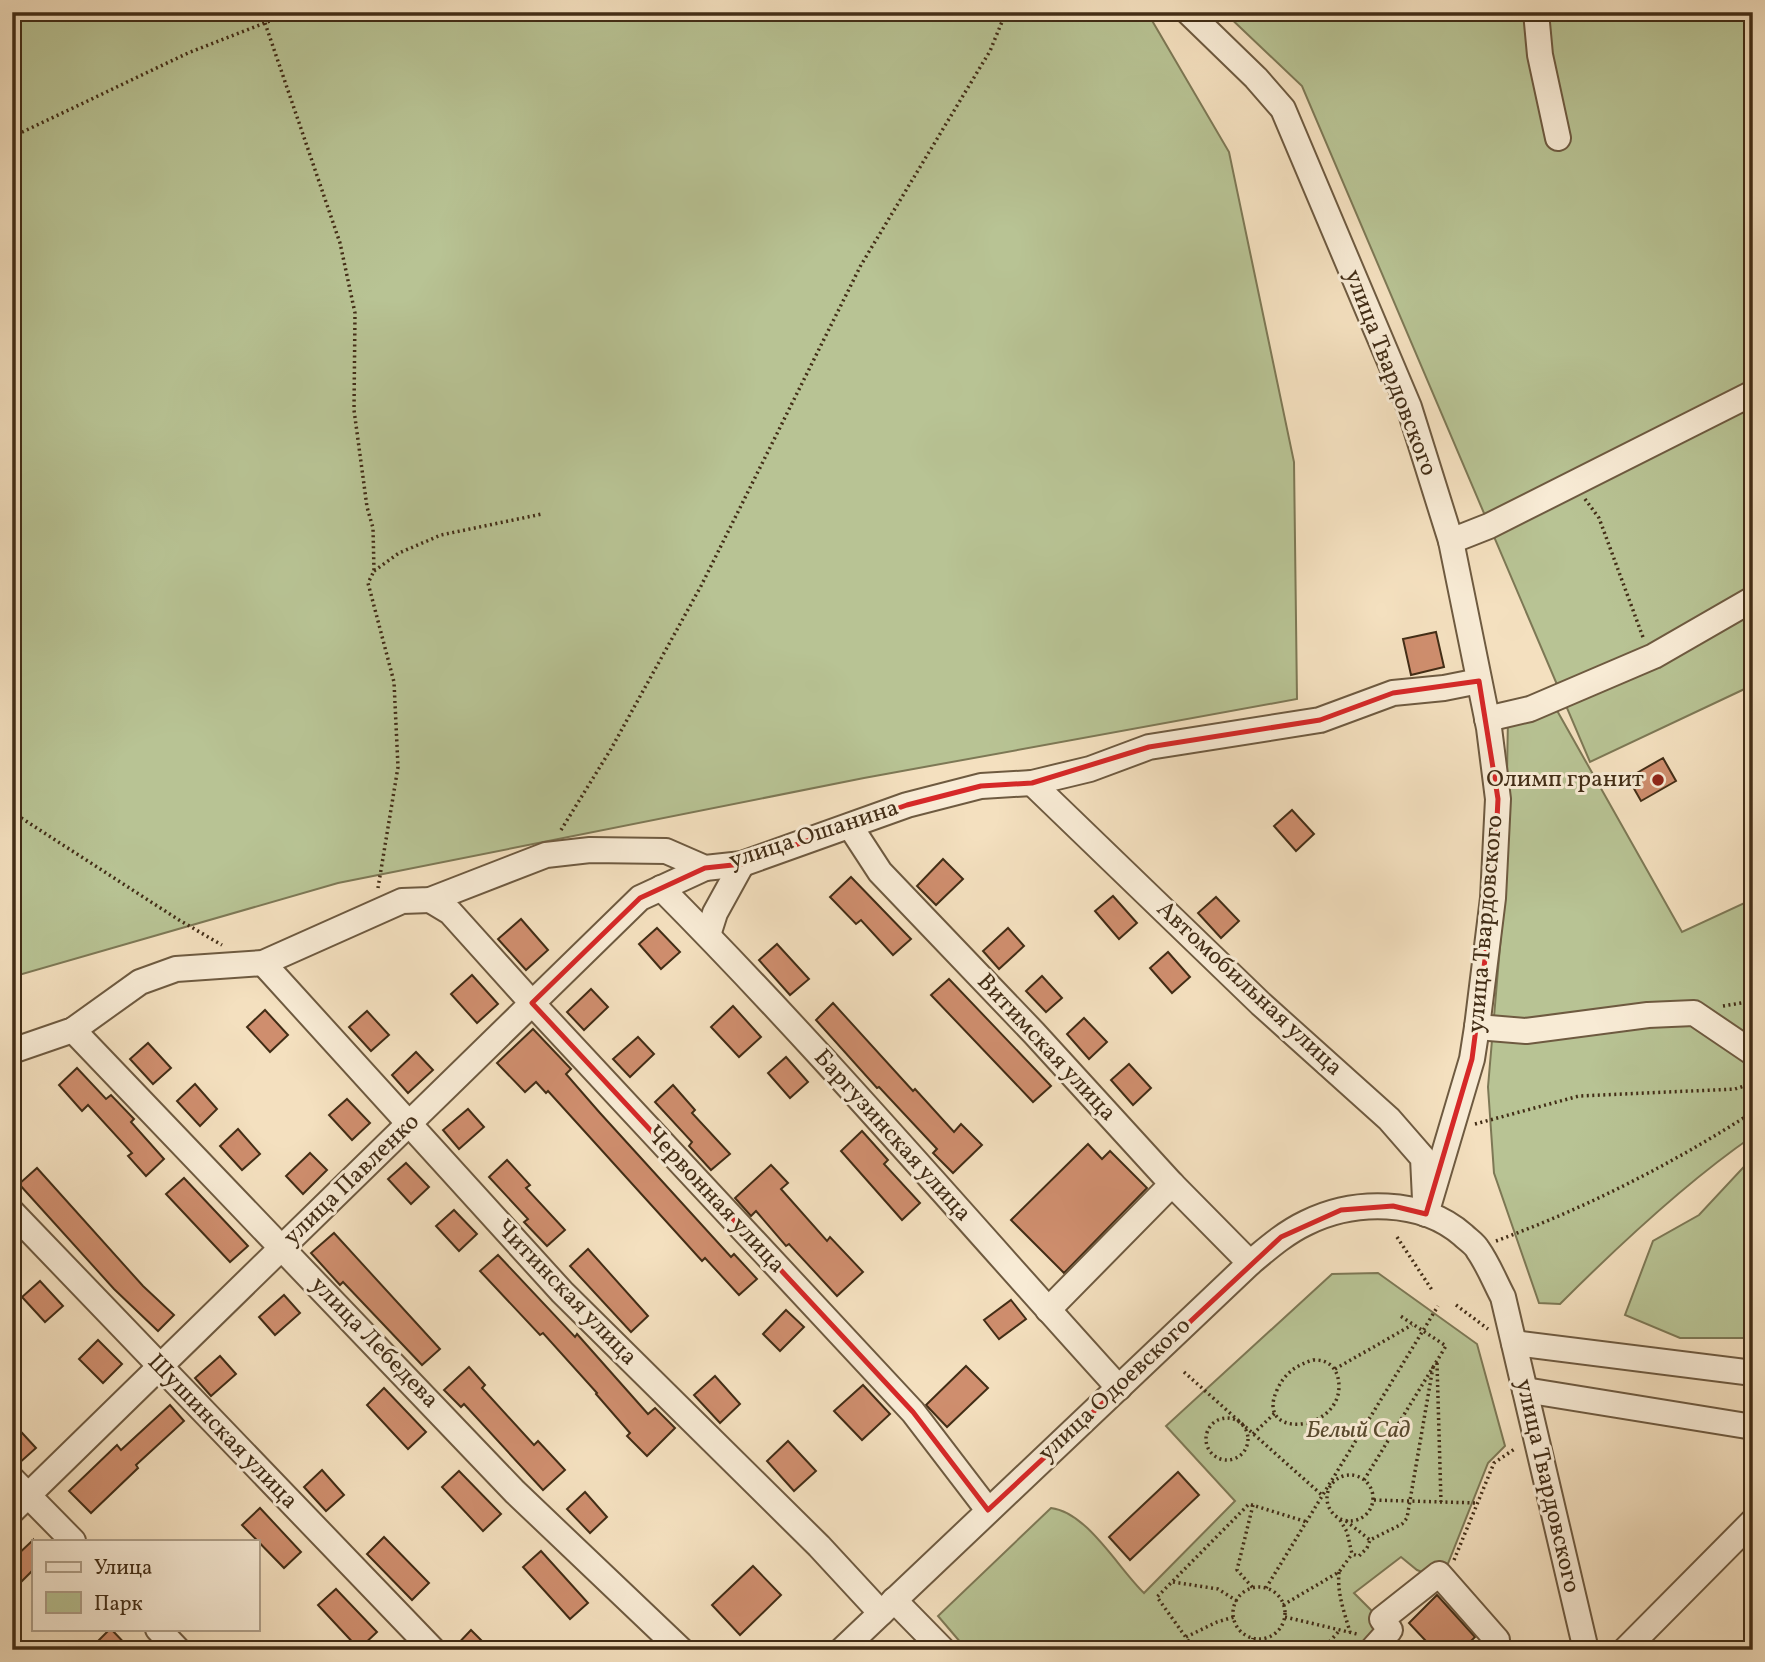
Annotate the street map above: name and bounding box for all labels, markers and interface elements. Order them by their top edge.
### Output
street label: улица Твардовского [1335,265,1445,481]
place label: Олимп гранит [1486,763,1644,797]
marker: Олимп гранит [1650,772,1666,788]
street label: улица Ошанина [725,792,903,878]
street label: улица Твардовского [1460,814,1512,1034]
street label: Автомобильная улица [1148,893,1350,1085]
street label: Витимская улица [968,966,1124,1130]
street label: Баргузинская улица [805,1042,979,1230]
street label: улица Павленко [276,1106,428,1254]
street label: Червонная улица [637,1118,793,1282]
street label: Читинская улица [487,1212,645,1374]
street label: улица Лебедева [302,1269,446,1417]
street label: улица Одоевского [1031,1310,1199,1470]
street label: Шушинская улица [139,1347,305,1517]
street label: улица Твардовского [1506,1376,1588,1596]
park label: Белый Сад [1306,1414,1410,1448]
legend [32,1540,259,1630]
text: Улица [94,1554,152,1583]
text: Парк [94,1590,143,1619]

